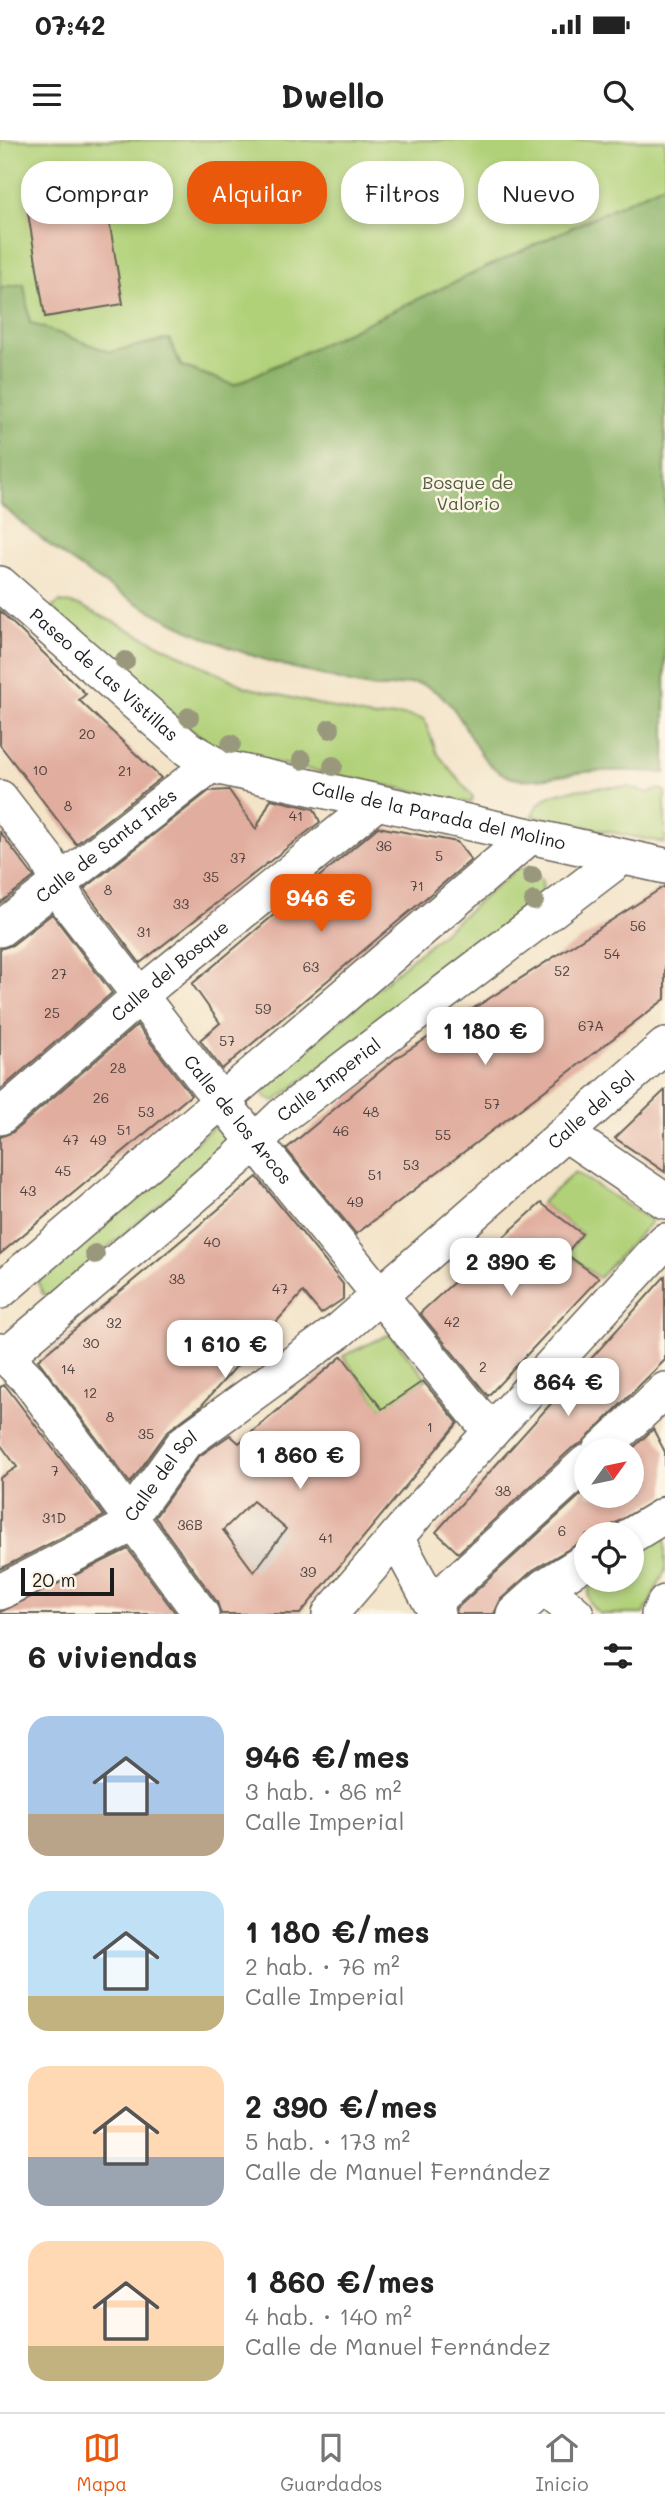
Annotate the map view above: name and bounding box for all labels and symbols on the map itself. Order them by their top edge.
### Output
park label: Bosque de Valorio [422,470,514,515]
street label: Paseo de Las Vistillas [25,602,184,746]
house number: 20 [79,724,96,743]
house number: 10 [33,760,48,779]
house number: 21 [118,761,132,780]
street label: Calle de la Parada del Molino [310,775,568,855]
street label: Calle de Santa Inés [30,783,181,908]
house number: 8 [64,796,72,815]
house number: 41 [289,806,303,825]
house number: 36 [376,836,392,855]
house number: 5 [435,846,443,865]
house number: 37 [230,848,246,867]
house number: 35 [203,867,219,886]
pin: 946 € [272,874,370,934]
house number: 71 [410,876,424,895]
house number: 8 [104,880,112,899]
house number: 33 [173,894,189,913]
street label: Calle del Bosque [106,915,233,1026]
house number: 56 [630,916,646,935]
house number: 31 [137,922,151,941]
house number: 54 [604,944,621,963]
house number: 63 [303,957,319,976]
house number: 52 [554,961,570,980]
house number: 27 [51,964,67,983]
house number: 59 [255,999,271,1018]
house number: 25 [44,1003,60,1022]
pin: 1 180 € [420,1007,550,1067]
house number: 67A [578,1016,604,1035]
house number: 57 [219,1031,235,1050]
street label: Calle Imperial [272,1032,385,1127]
street label: Calle de los Arcos [179,1050,298,1189]
house number: 28 [110,1058,126,1077]
street label: Calle del Sol [542,1065,640,1154]
house number: 26 [93,1088,109,1107]
house number: 57 [484,1094,500,1113]
house number: 53 [138,1102,154,1121]
house number: 48 [363,1102,379,1121]
house number: 51 [117,1120,131,1139]
house number: 46 [333,1121,349,1140]
house number: 55 [435,1125,451,1144]
house number: 47 [63,1130,79,1149]
house number: 49 [90,1130,106,1149]
house number: 53 [403,1155,419,1174]
house number: 45 [55,1161,71,1180]
house number: 51 [368,1165,382,1184]
house number: 43 [20,1181,36,1200]
house number: 49 [347,1192,363,1211]
house number: 40 [204,1232,221,1251]
pin: 2 390 € [446,1238,576,1298]
house number: 38 [169,1269,185,1288]
house number: 47 [272,1279,288,1298]
house number: 42 [444,1312,460,1331]
house number: 32 [106,1313,122,1332]
pin: 1 610 € [160,1320,290,1380]
house number: 30 [83,1333,100,1352]
house number: 2 [479,1357,487,1376]
pin: 864 € [519,1358,617,1418]
house number: 14 [61,1359,76,1378]
house number: 12 [83,1383,97,1402]
house number: 8 [106,1407,114,1426]
house number: 1 [427,1417,433,1436]
street label: Calle del Sol [118,1424,202,1526]
house number: 35 [138,1424,154,1443]
pin: 1 860 € [235,1432,365,1491]
north arrow [574,1438,644,1508]
house number: 7 [51,1461,59,1480]
house number: 38 [495,1481,511,1500]
house number: 31D [42,1508,66,1527]
house number: 36B [177,1515,203,1534]
house number: 6 [558,1521,566,1540]
house number: 41 [319,1528,333,1547]
house number: 39 [300,1562,316,1581]
scale bar [21,1565,114,1597]

